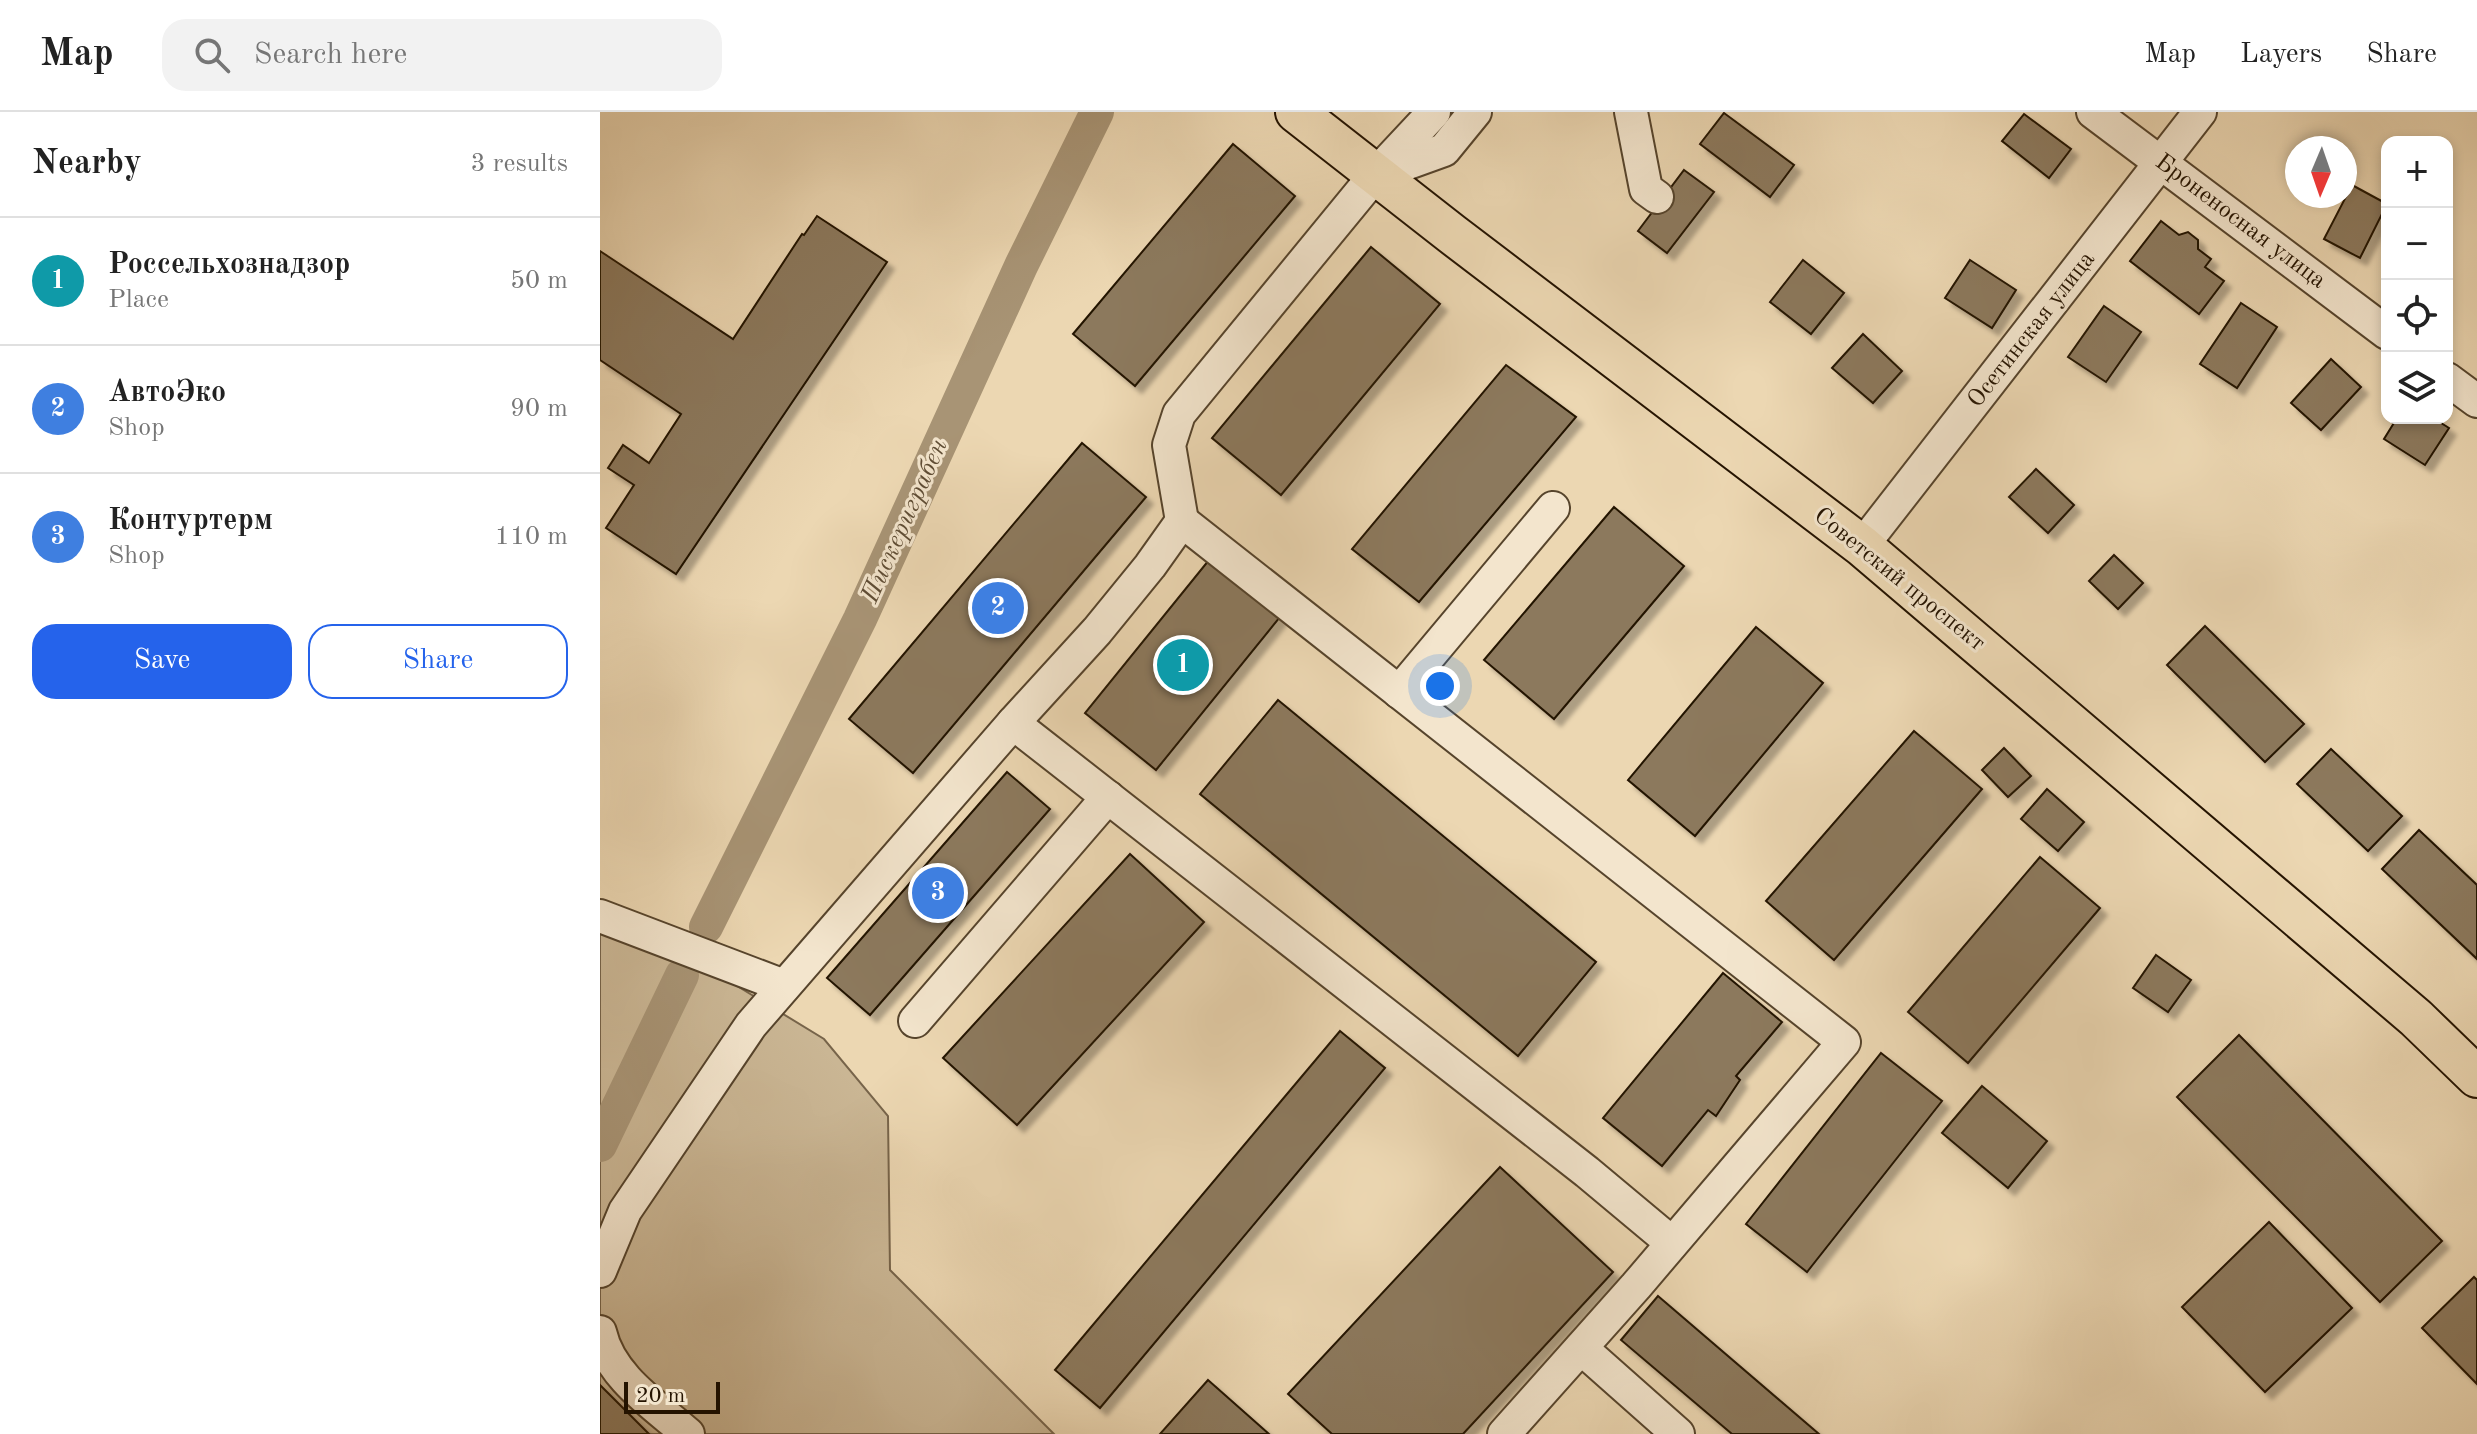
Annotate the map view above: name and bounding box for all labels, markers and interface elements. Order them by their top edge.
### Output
search box [162,19,722,91]
icon: search [190,33,234,77]
text: Map [40,36,114,74]
text: Search here [254,40,407,70]
text: Map [2144,41,2196,69]
text: Layers [2240,41,2322,69]
text: Share [2366,41,2437,69]
north arrow [2285,136,2357,208]
map controls [2381,136,2453,424]
button: + [2381,136,2453,208]
text: Nearby [32,147,142,181]
street label: Броненосная улица [2150,150,2330,294]
text: 3 results [470,151,568,177]
button: − [2381,208,2453,280]
street label: Осетинская улица [1964,247,2100,413]
text: Россельхознадзор [108,250,350,280]
text: 1 [50,268,66,294]
text: 50 m [510,268,568,294]
button: locate [2381,280,2453,352]
text: Place [108,287,169,313]
button: layers [2381,352,2453,424]
text: АвтоЭко [108,378,226,408]
text: 2 [50,396,66,422]
text: 90 m [510,396,568,422]
text: Shop [108,415,165,441]
water label: Пискериграбен [857,435,953,608]
street label: Советский проспект [1809,504,1989,656]
text: Контуртерм [108,506,273,536]
text: 3 [50,524,66,550]
text: 110 m [495,524,568,550]
text: Shop [108,543,165,569]
pin: 2 [972,578,1024,638]
button: Save [32,624,292,699]
button: Share [308,624,568,699]
pin: 1 [1157,635,1209,695]
your location [1420,666,1460,706]
pin: 3 [912,863,964,923]
scale bar [624,1378,720,1414]
text: 20 m [636,1385,685,1407]

